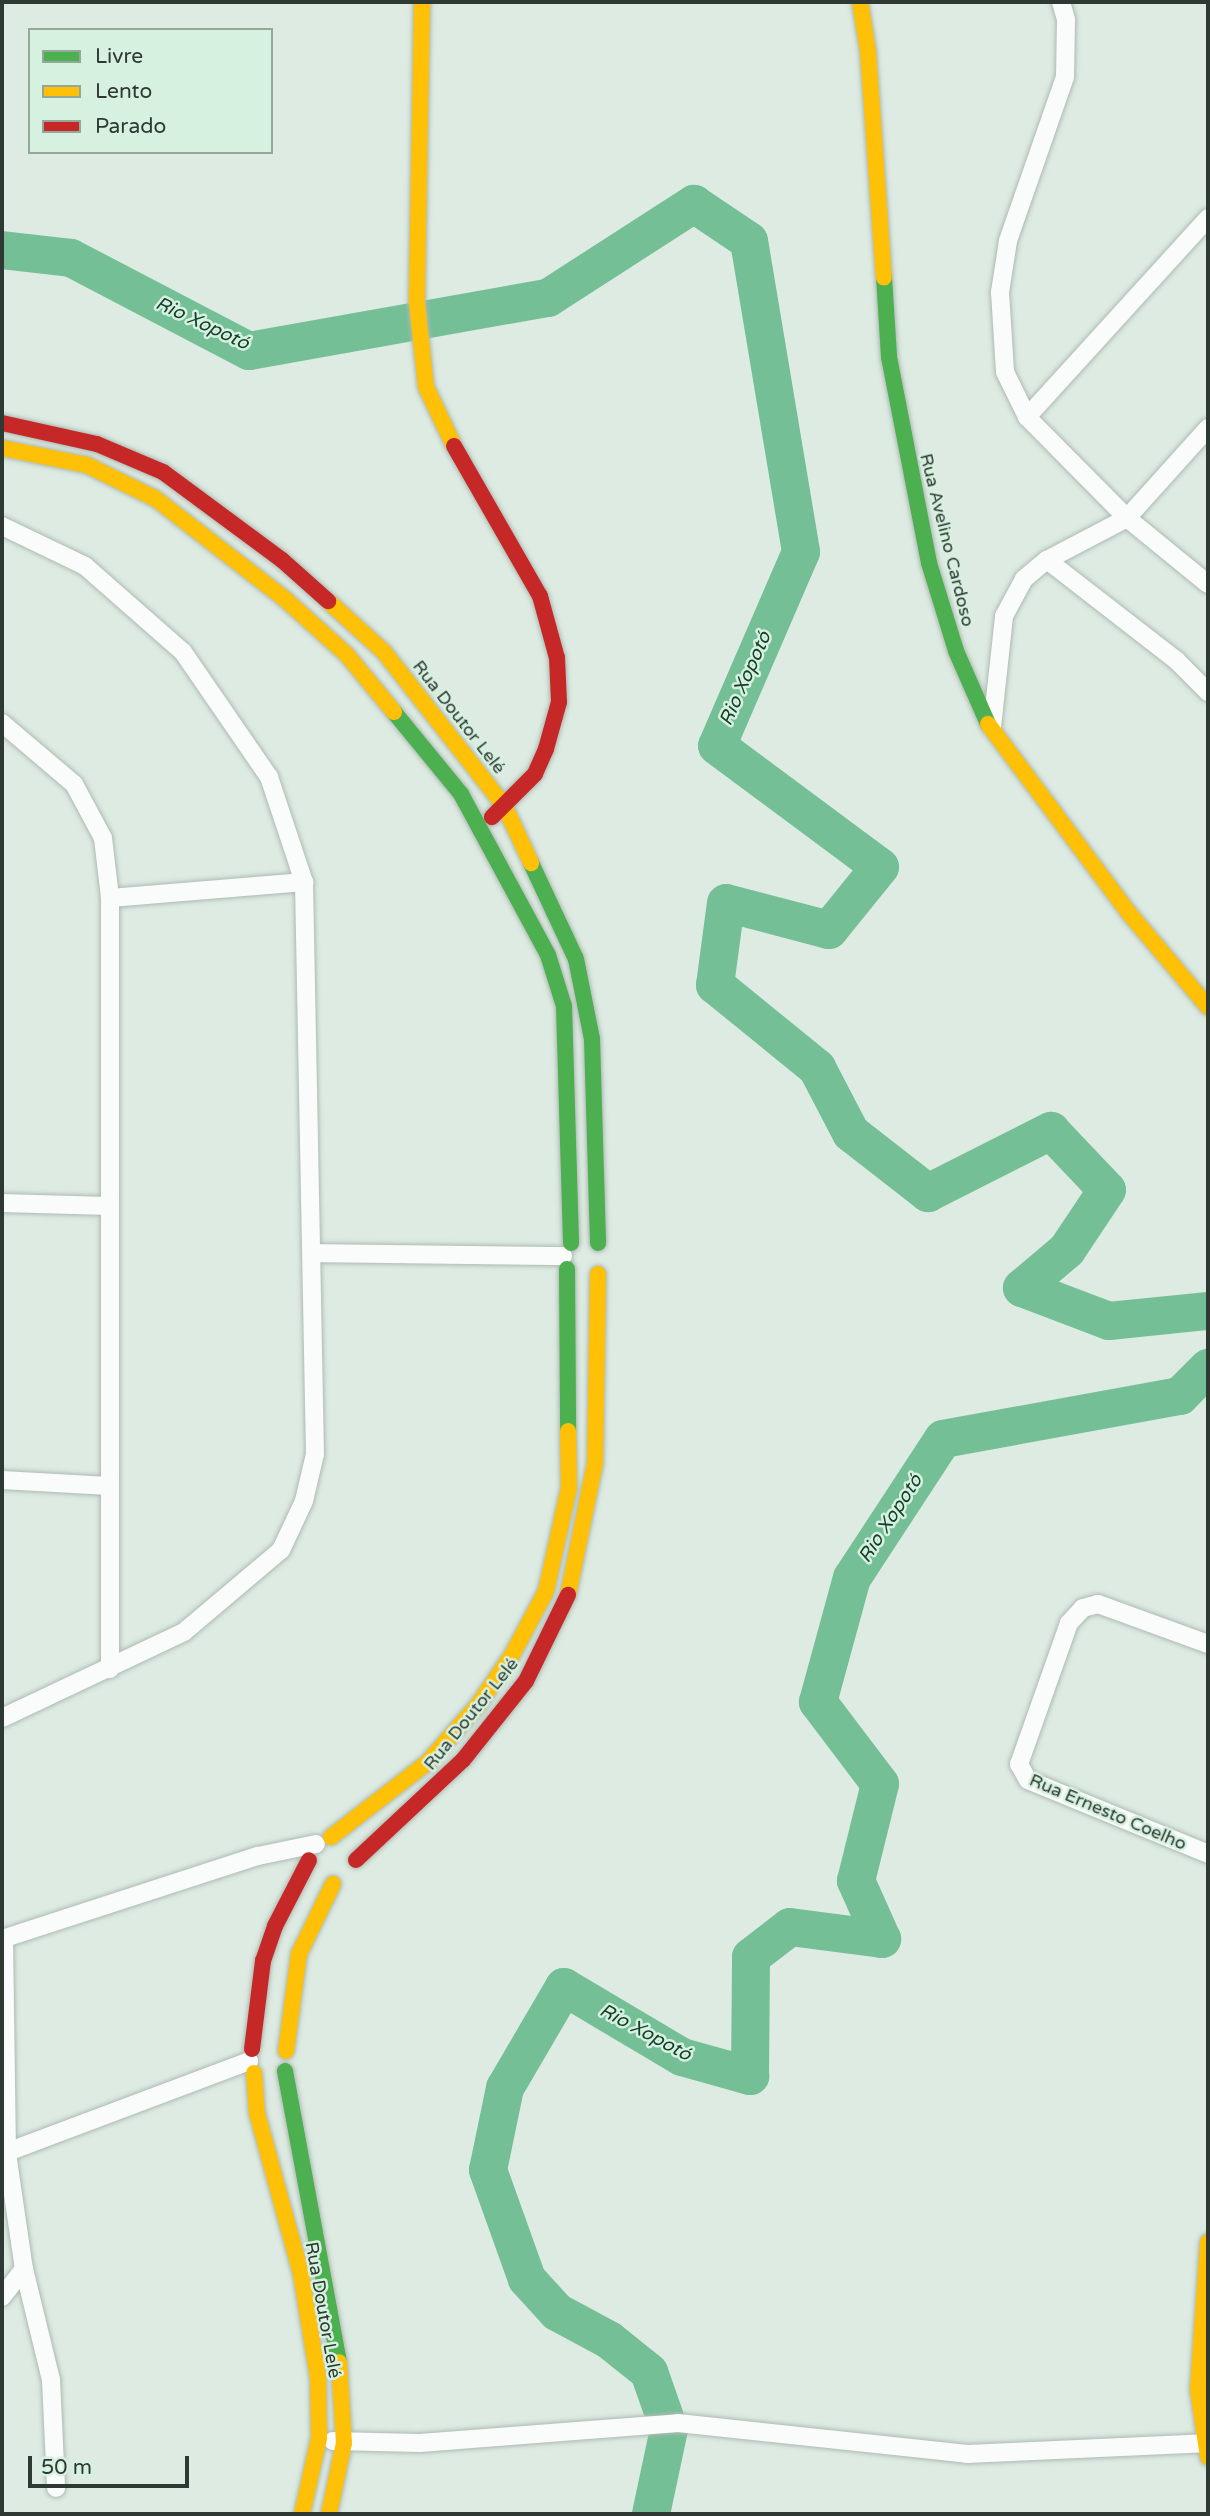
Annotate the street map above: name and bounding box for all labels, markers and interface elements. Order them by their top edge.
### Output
legend [28,28,273,154]
text: Livre [95,44,143,69]
text: Lento [95,79,152,104]
text: Parado [95,114,166,139]
water label: Rio Xopotó [152,292,252,356]
street label: Rua Avelino Cardoso [915,451,979,629]
water label: Rio Xopotó [715,628,777,730]
street label: Rua Doutor Lelé [408,656,510,778]
water label: Rio Xopotó [854,1471,928,1567]
street label: Rua Doutor Lelé [419,1654,523,1774]
street label: Rua Ernesto Coelho [1026,1769,1190,1855]
water label: Rio Xopotó [595,1999,695,2067]
street label: Rua Doutor Lelé [300,2240,346,2380]
scale bar [32,2442,192,2486]
text: 50 m [41,2455,92,2480]

